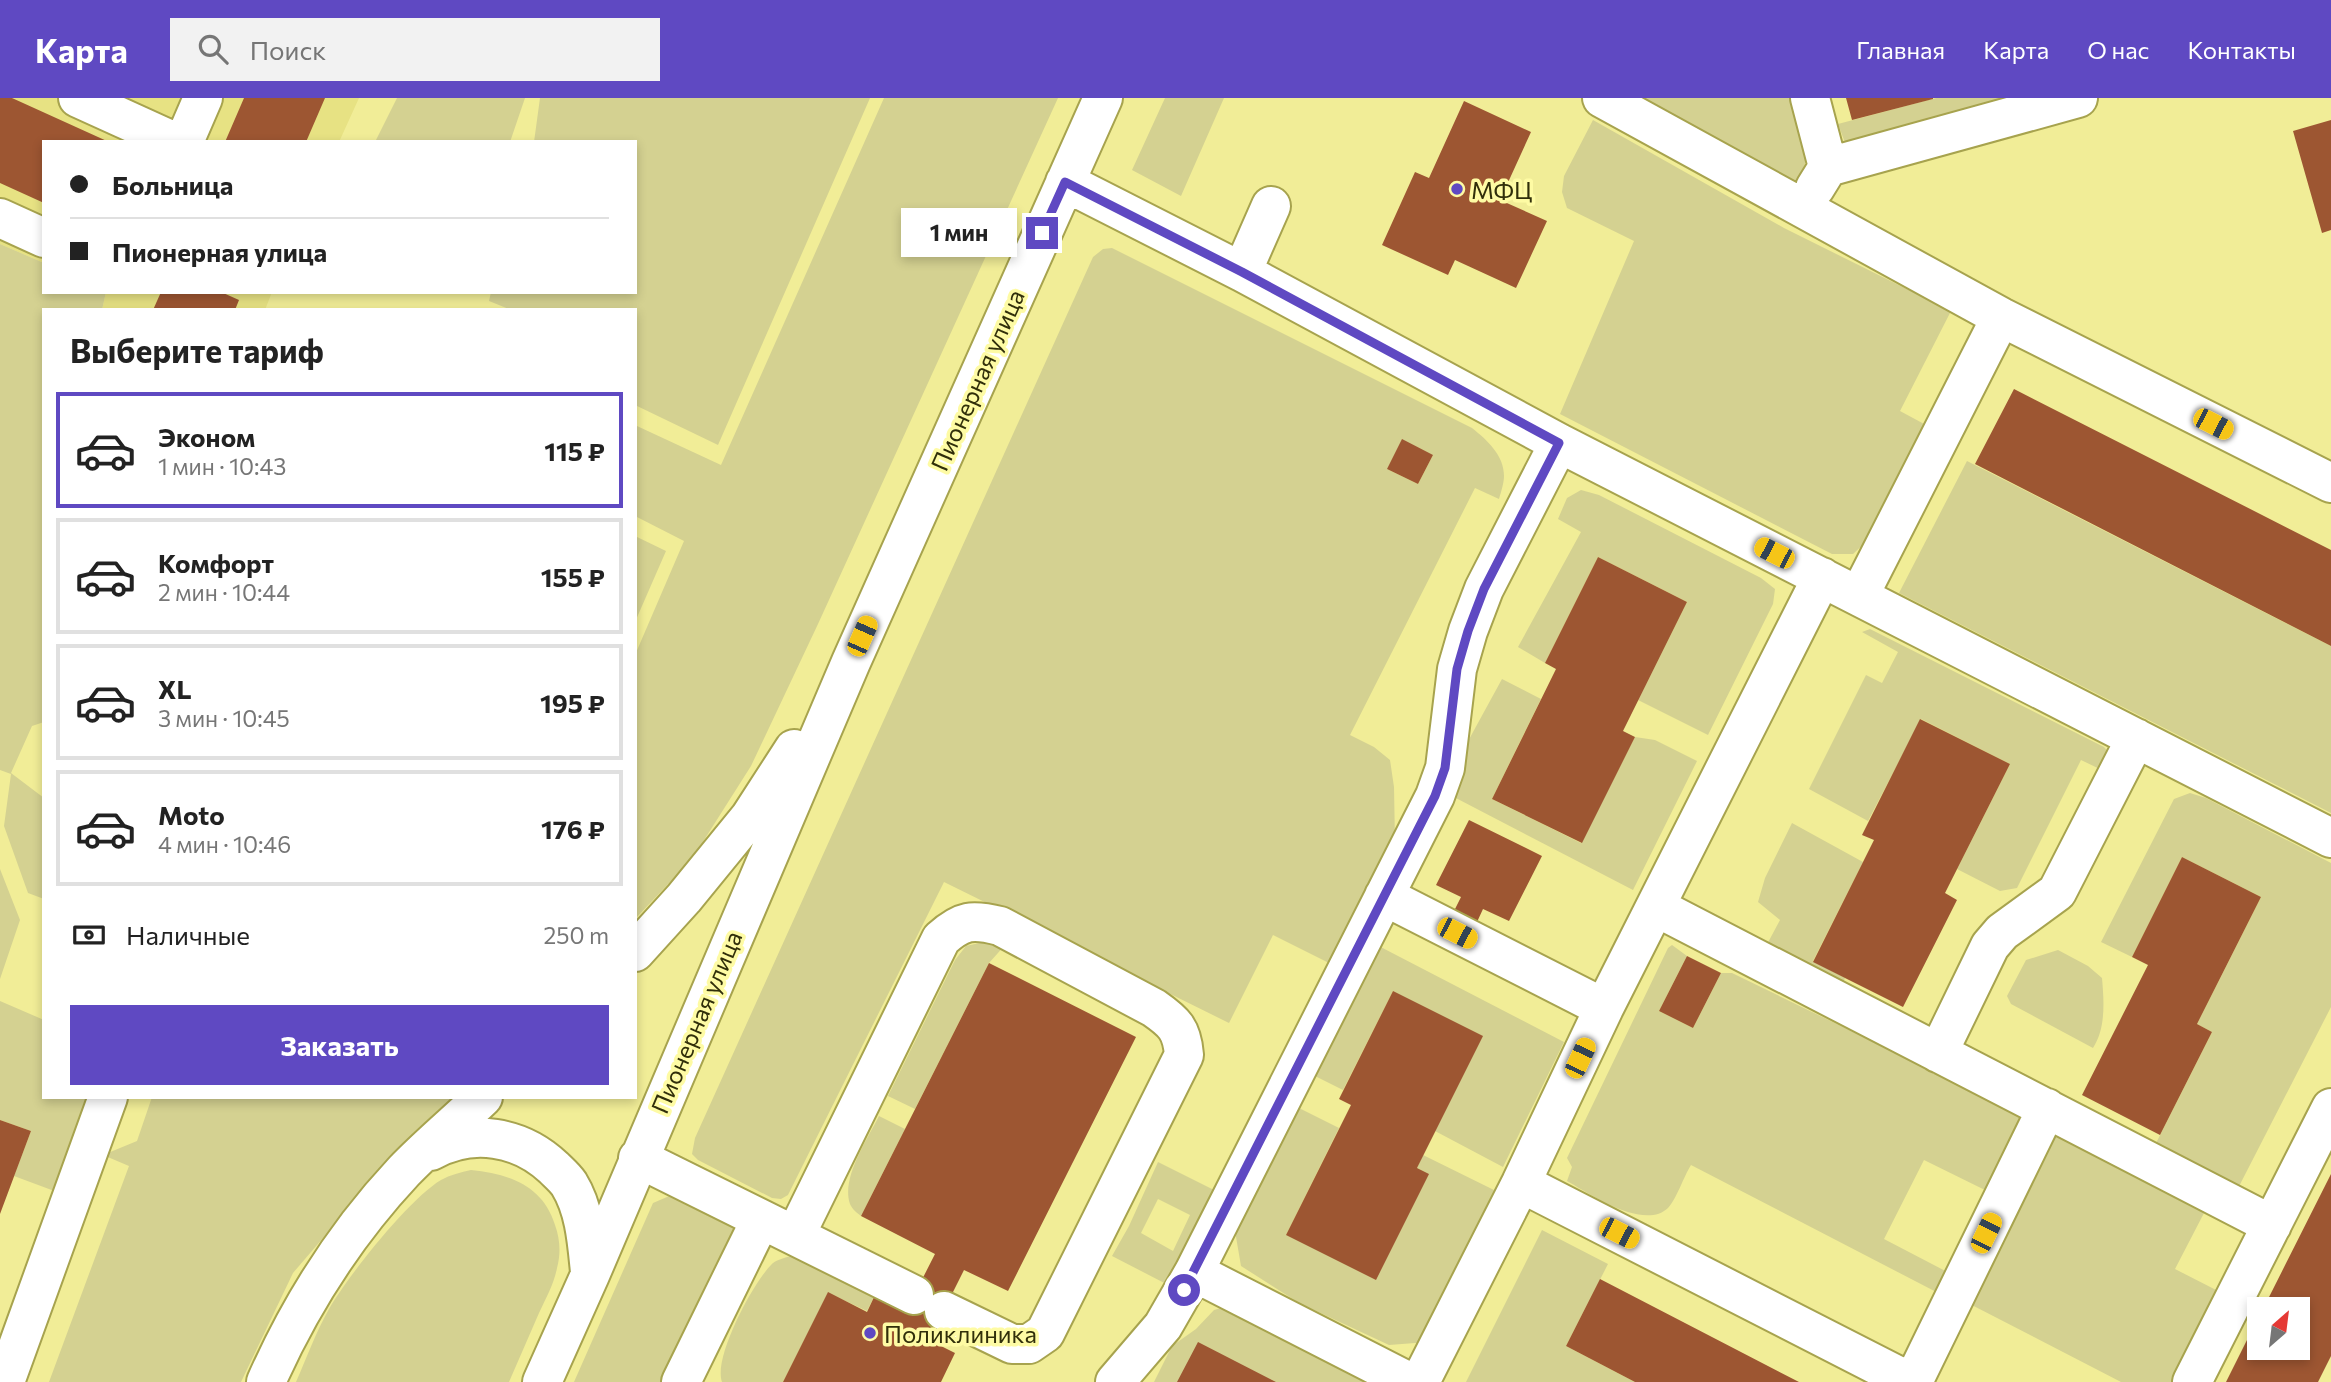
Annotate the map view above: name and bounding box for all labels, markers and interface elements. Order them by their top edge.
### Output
search box [170,18,660,81]
text: Карта [35,29,128,70]
icon: search [194,30,232,68]
text: Поиск [250,34,326,65]
text: Главная [1856,35,1945,64]
text: Карта [1983,35,2049,64]
text: О нас [2087,35,2149,64]
text: Контакты [2187,35,2296,64]
text: Больница [112,169,233,200]
place label: МФЦ [1471,175,1532,204]
marker: МФЦ [1449,181,1465,197]
callout: 1 мин [902,208,1018,258]
route end [1026,217,1058,249]
text: 1 мин [930,218,988,246]
text: Пионерная улица [112,236,327,267]
street label: Пионерная улица [924,285,1030,475]
text: Выберите тариф [70,330,324,370]
car [2190,405,2237,443]
icon: car [74,419,137,482]
text: Эконом [158,421,255,452]
text: 115 ₽ [544,435,605,466]
text: 1 мин · 10:43 [158,452,286,480]
car [1751,534,1798,572]
icon: car [74,545,137,608]
text: Комфорт [158,547,274,578]
text: 155 ₽ [541,561,605,592]
text: 2 мин · 10:44 [158,578,290,606]
car [844,613,881,659]
icon: car [74,671,137,734]
text: XL [158,673,192,704]
text: 195 ₽ [540,687,605,718]
text: 3 мин · 10:45 [158,704,290,732]
icon: car [74,797,137,860]
text: Moto [158,799,225,830]
text: 176 ₽ [541,813,605,844]
text: 4 мин · 10:46 [158,830,291,858]
car [1434,914,1481,952]
icon: cash [70,916,108,954]
text: Наличные [126,919,250,950]
text: 250 m [544,921,609,949]
street label: Пионерная улица [644,926,748,1118]
button: Заказать [70,1005,609,1085]
car [1562,1035,1599,1081]
car [1968,1210,2005,1256]
car [1596,1214,1643,1252]
route start [1168,1274,1200,1306]
north arrow [2247,1297,2310,1360]
map controls [2247,1297,2310,1360]
place label: Поликлиника [884,1319,1037,1348]
marker: Поликлиника [862,1325,878,1341]

